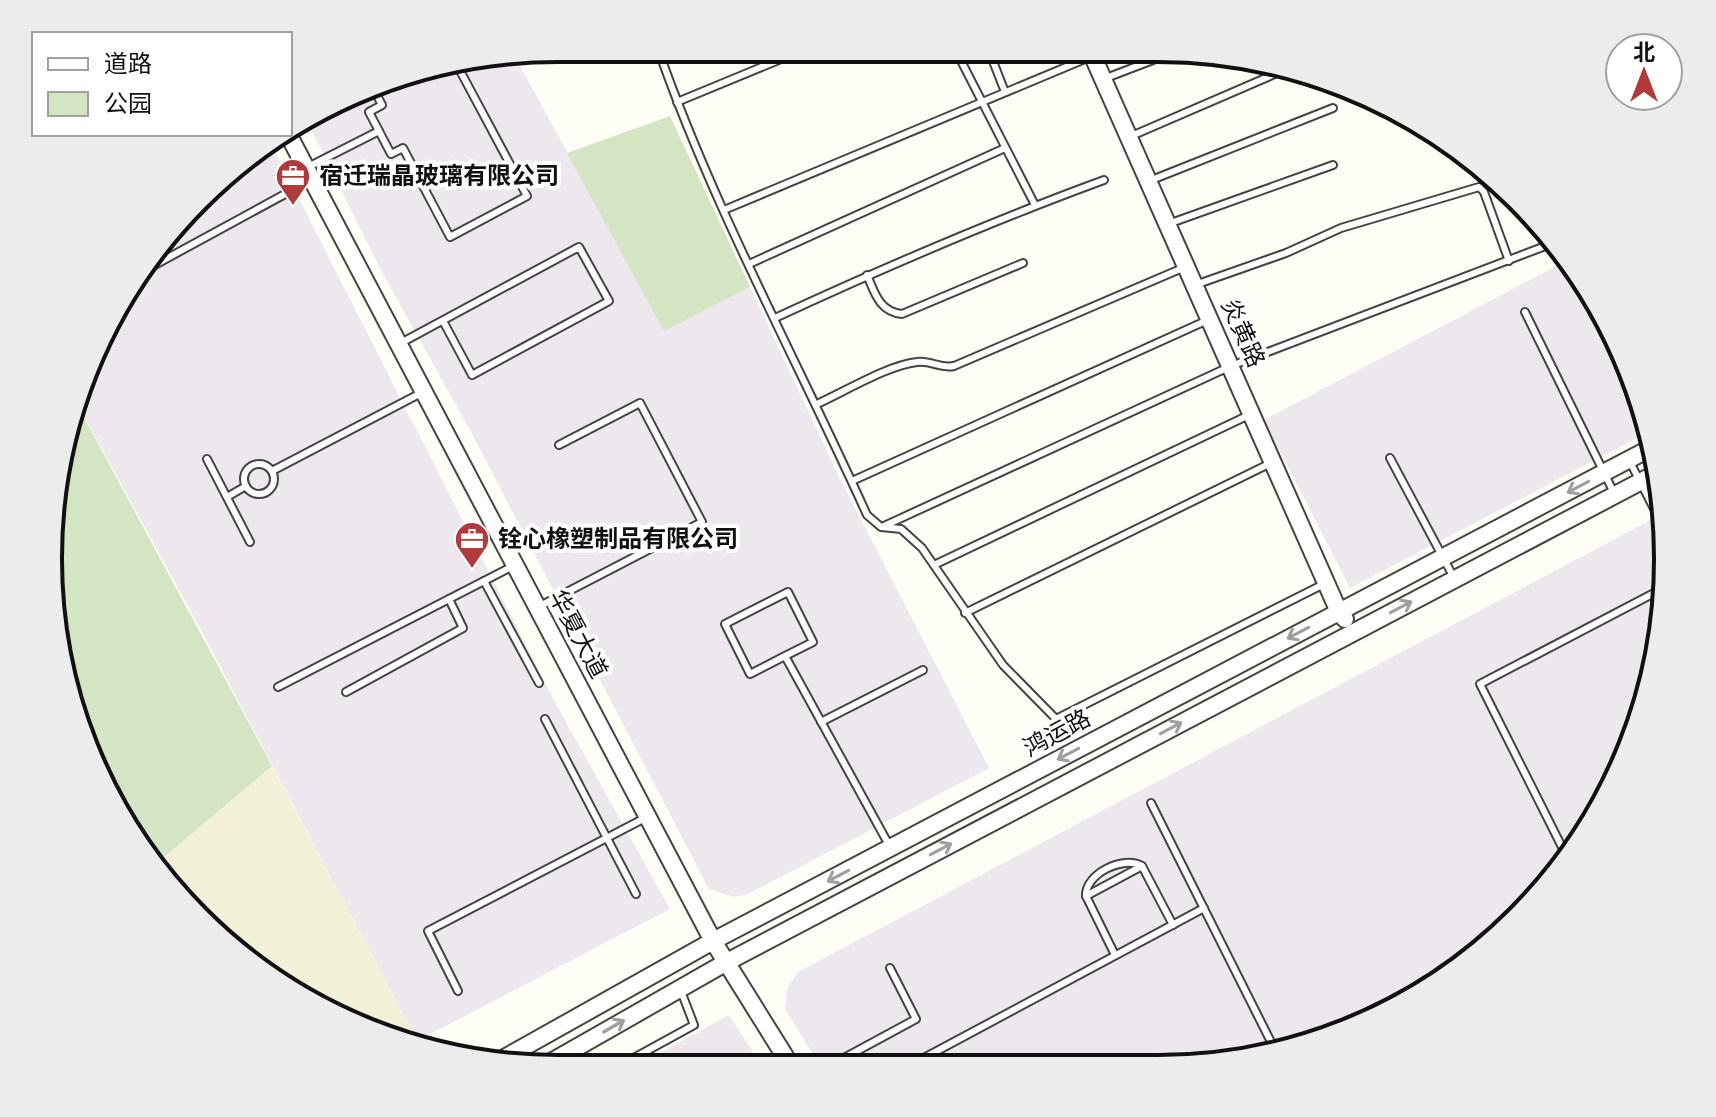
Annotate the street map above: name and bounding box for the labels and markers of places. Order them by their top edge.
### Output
place label: 宿迁瑞晶玻璃有限公司 [319,156,559,191]
office icon: 宿迁瑞晶玻璃有限公司 [274,157,312,207]
place label: 铨心橡塑制品有限公司 [498,519,738,554]
office icon: 铨心橡塑制品有限公司 [453,520,491,570]

